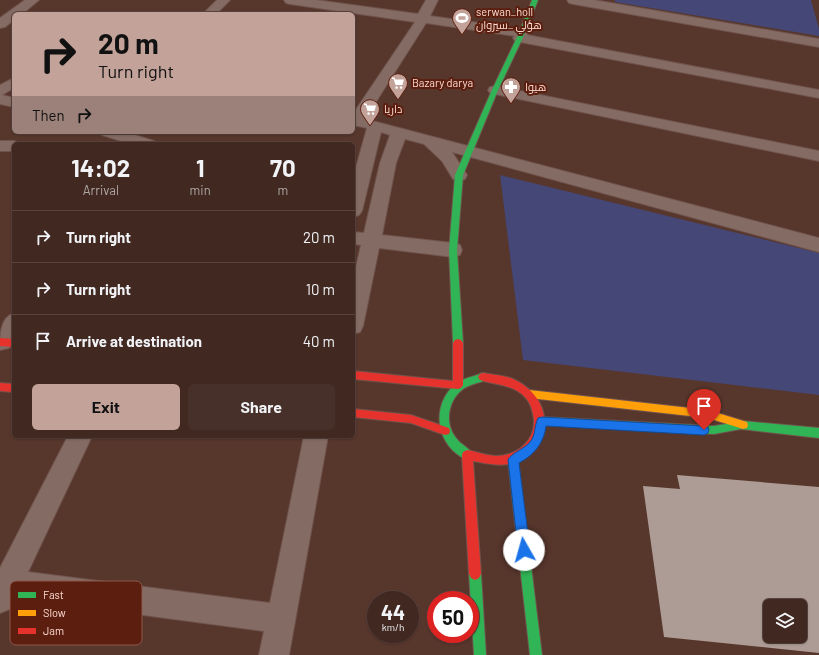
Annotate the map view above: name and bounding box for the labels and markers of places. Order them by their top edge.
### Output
place label: serwan_holl هؤلي _سيروان [476,5,542,34]
sports icon: serwan_holl هؤلي _سيروان [451,7,473,35]
supermarket icon: Bazary darya [387,72,409,100]
place label: Bazary darya [412,76,473,89]
pharmacy icon: هیوا [500,76,522,104]
place label: هیوا [525,80,546,94]
supermarket icon: داريا [359,98,381,126]
place label: داريا [384,102,402,116]
pin [687,389,721,430]

